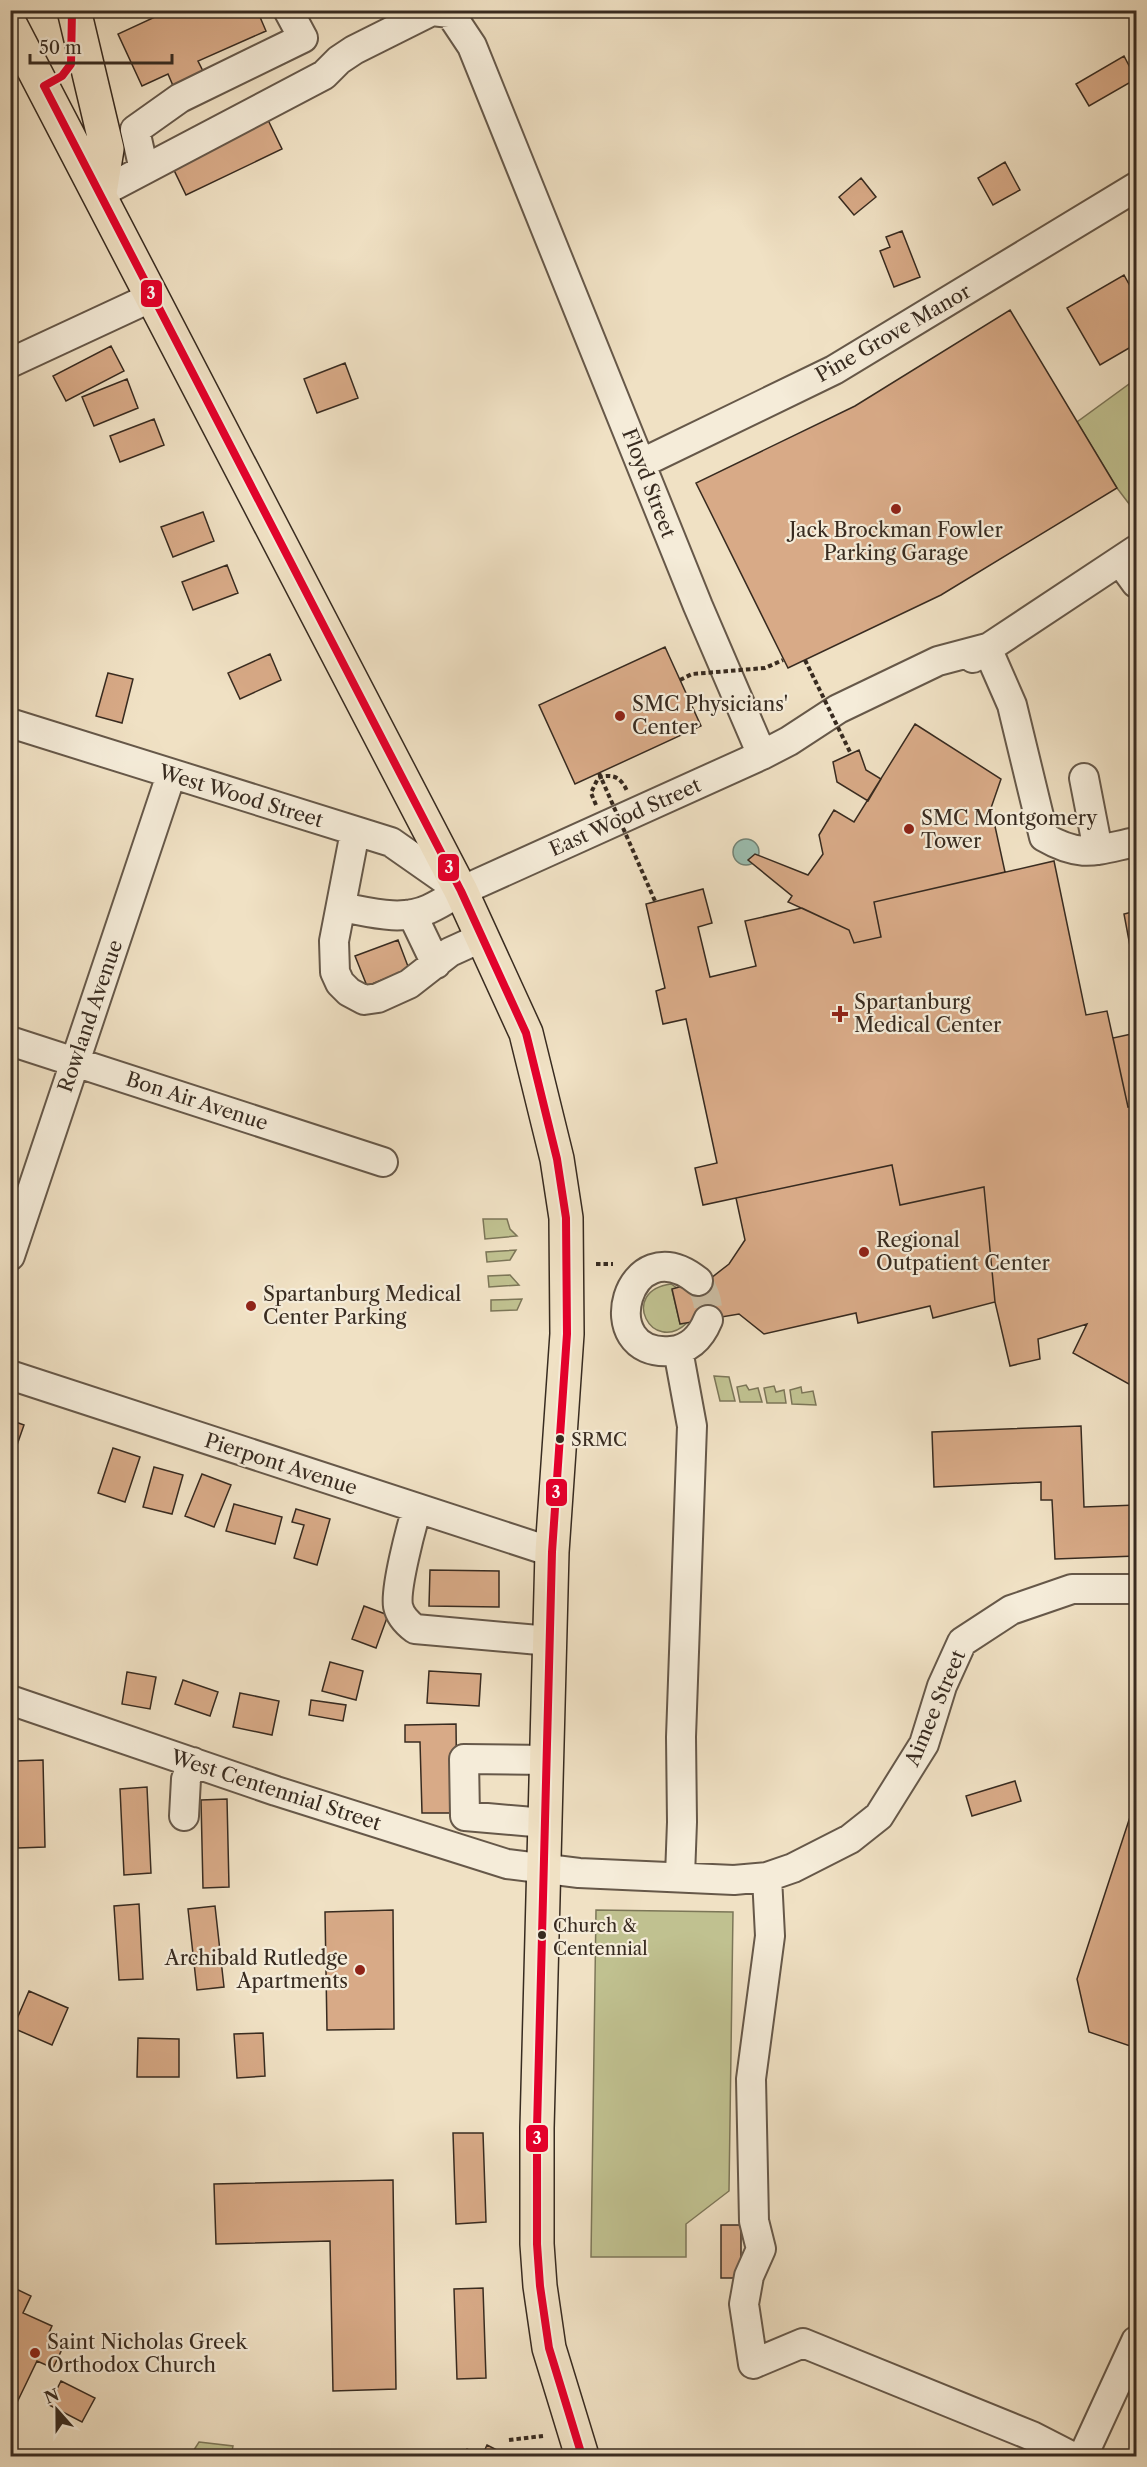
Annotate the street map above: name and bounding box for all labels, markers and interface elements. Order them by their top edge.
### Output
scale bar [30,27,172,65]
text: 50 m [39,37,82,59]
line badge: 3 [140,279,163,308]
street label: Pine Grove Manor [811,279,975,387]
text: 3 [146,283,156,303]
street label: Floyd Street [617,425,681,541]
marker: Jack Brockman Fowler Parking Garage [889,502,903,516]
place label: Jack Brockman Fowler Parking Garage [786,518,1003,565]
place label: SMC Physicians' Center [632,692,788,739]
marker: SMC Physicians' Center [613,709,627,723]
street label: West Wood Street [155,759,326,832]
street label: East Wood Street [545,773,705,861]
place label: SMC Montgomery Tower [921,806,1098,853]
marker: SMC Montgomery Tower [902,822,916,836]
line badge: 3 [437,853,460,882]
text: 3 [444,857,454,877]
street label: Rowland Avenue [53,937,127,1095]
place label: Spartanburg Medical Center [854,990,1002,1037]
marker: Spartanburg Medical Center [831,1005,849,1023]
street label: Bon Air Avenue [123,1067,271,1135]
place label: Regional Outpatient Center [876,1228,1051,1275]
marker: Regional Outpatient Center [857,1245,871,1259]
place label: Spartanburg Medical Center Parking [263,1282,461,1329]
marker: Spartanburg Medical Center Parking [244,1299,258,1313]
street label: Pierpont Avenue [202,1428,360,1500]
place label: SRMC [571,1429,627,1451]
marker: SRMC [554,1433,566,1445]
line badge: 3 [545,1478,568,1507]
text: 3 [551,1482,561,1502]
street label: Aimee Street [899,1646,970,1771]
street label: West Centennial Street [167,1744,384,1835]
place label: Church & Centennial [553,1915,648,1960]
marker: Church & Centennial [536,1929,548,1941]
place label: Archibald Rutledge Apartments [164,1946,348,1993]
marker: Archibald Rutledge Apartments [353,1963,367,1977]
line badge: 3 [525,2124,549,2153]
text: 3 [532,2128,542,2148]
place label: Saint Nicholas Greek Orthodox Church [47,2330,248,2377]
marker: Saint Nicholas Greek Orthodox Church [28,2346,42,2360]
north arrow [27,2380,87,2440]
text: N [42,2384,62,2408]

